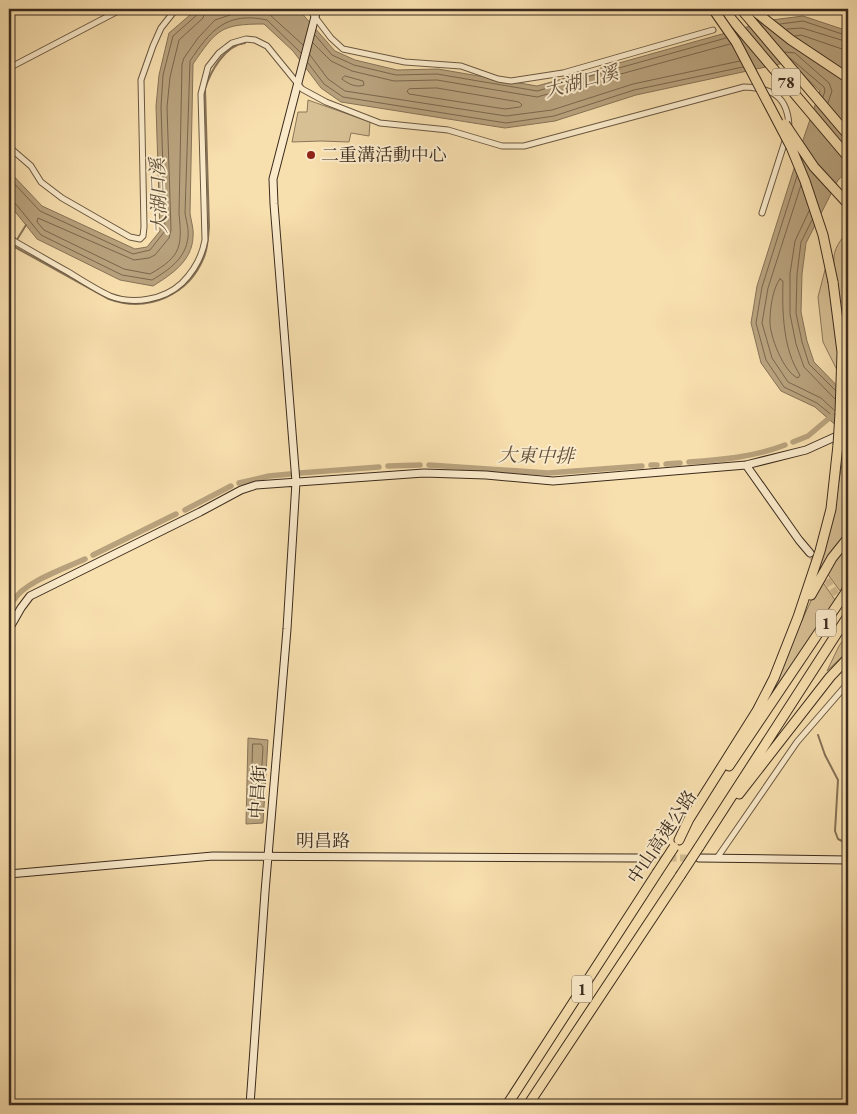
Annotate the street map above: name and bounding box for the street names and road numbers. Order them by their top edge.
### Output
road number: 78 [772,68,800,95]
road number: 1 [816,610,836,636]
street label: 中昌街 [244,764,271,820]
street label: 中山高速公路 [622,786,701,888]
street label: 明昌路 [296,829,350,852]
road number: 1 [572,976,592,1002]

